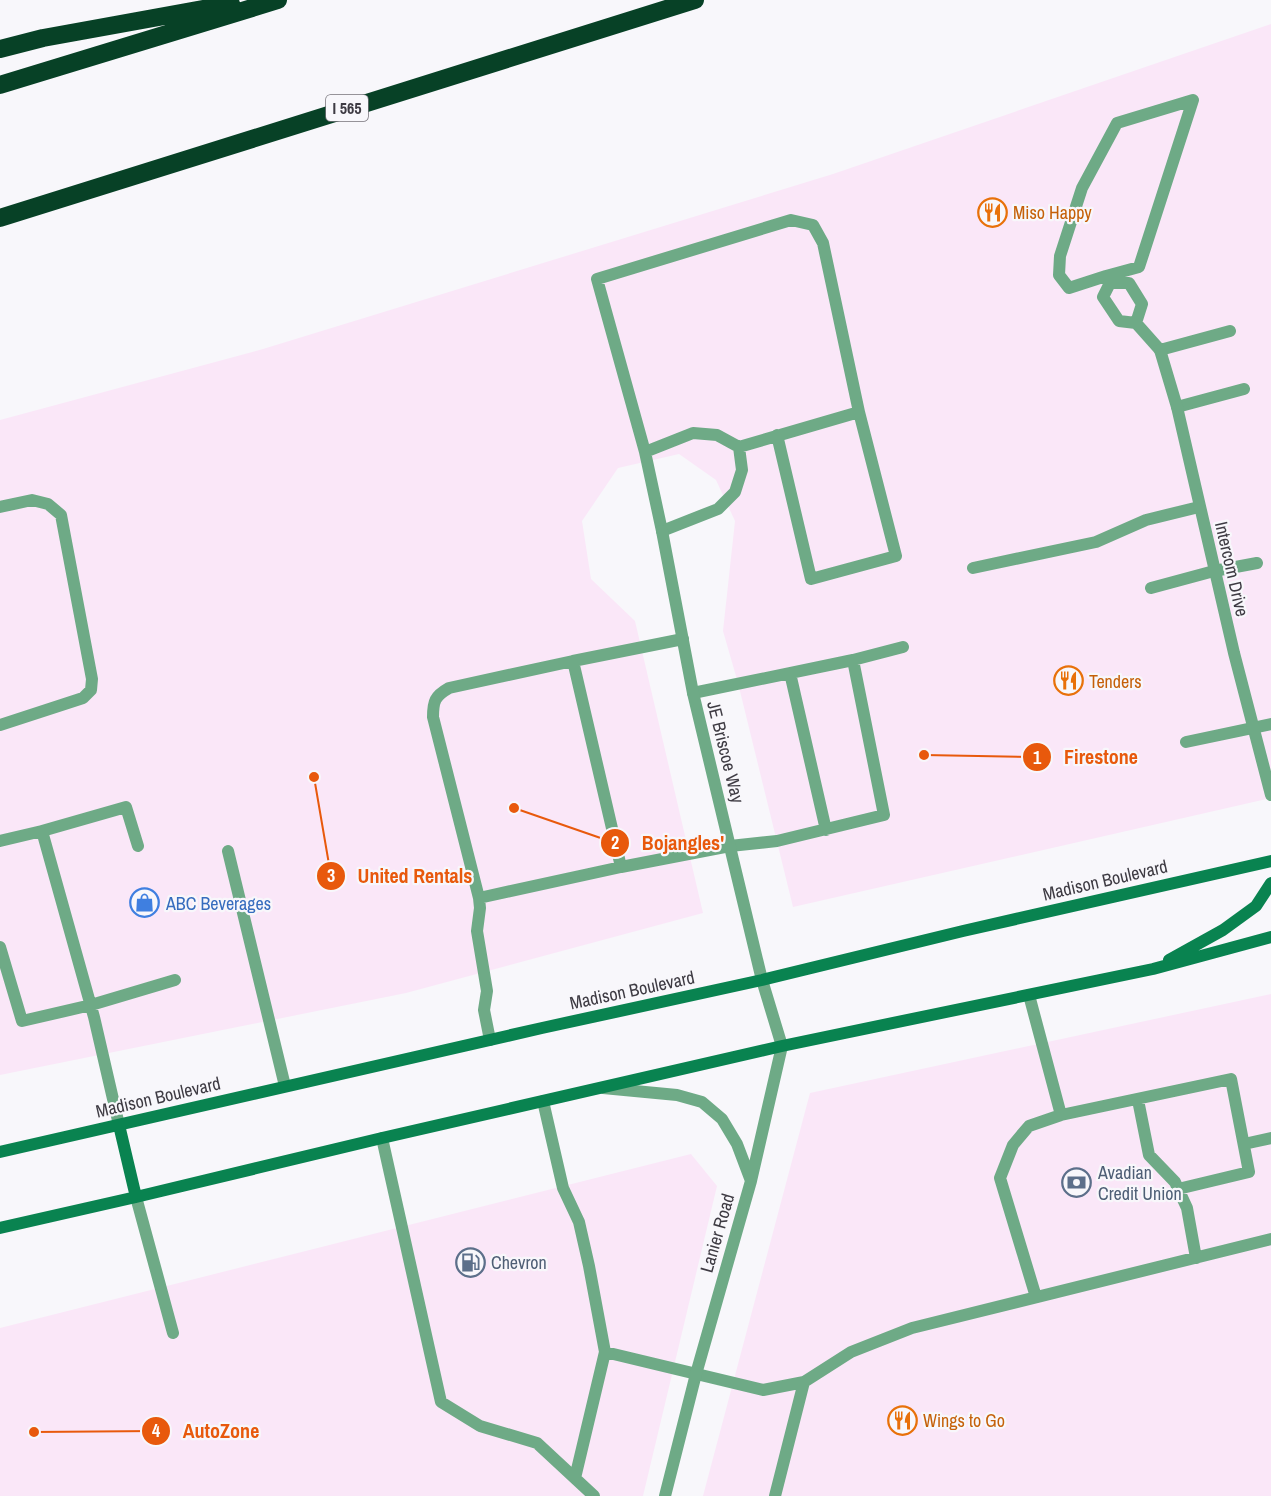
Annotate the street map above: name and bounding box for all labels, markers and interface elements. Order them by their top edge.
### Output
road number: I 565 [326,95,368,121]
restaurant icon: Miso Happy [976,196,1008,228]
place label: Miso Happy [1013,200,1092,225]
street label: Intercom Drive [1209,519,1255,619]
restaurant icon: Tenders [1052,665,1084,697]
place label: Tenders [1089,669,1142,694]
street label: JE Briscoe Way [701,698,751,806]
callout: Firestone [1022,738,1150,776]
text: Firestone [1064,743,1138,770]
text: 1 [1033,745,1042,770]
callout: Bojangles' [600,824,736,862]
text: Bojangles' [642,829,724,856]
text: 2 [611,830,619,855]
street label: Madison Boulevard [1040,854,1170,906]
callout: United Rentals [316,857,485,895]
text: United Rentals [358,862,472,889]
text: 3 [327,863,335,888]
shop icon: ABC Beverages [129,887,161,919]
place label: ABC Beverages [165,891,271,916]
street label: Madison Boulevard [567,965,697,1015]
street label: Madison Boulevard [93,1071,223,1123]
place label: Avadian Credit Union [1097,1160,1182,1206]
bank icon: Avadian Credit Union [1061,1166,1093,1198]
street label: Lanier Road [694,1191,740,1275]
fuel station icon: Chevron [454,1246,486,1278]
place label: Chevron [491,1250,547,1275]
restaurant icon: Wings to Go [886,1404,918,1436]
place label: Wings to Go [923,1408,1005,1433]
callout: AutoZone [141,1412,272,1450]
text: AutoZone [183,1417,259,1444]
text: 4 [152,1418,161,1443]

